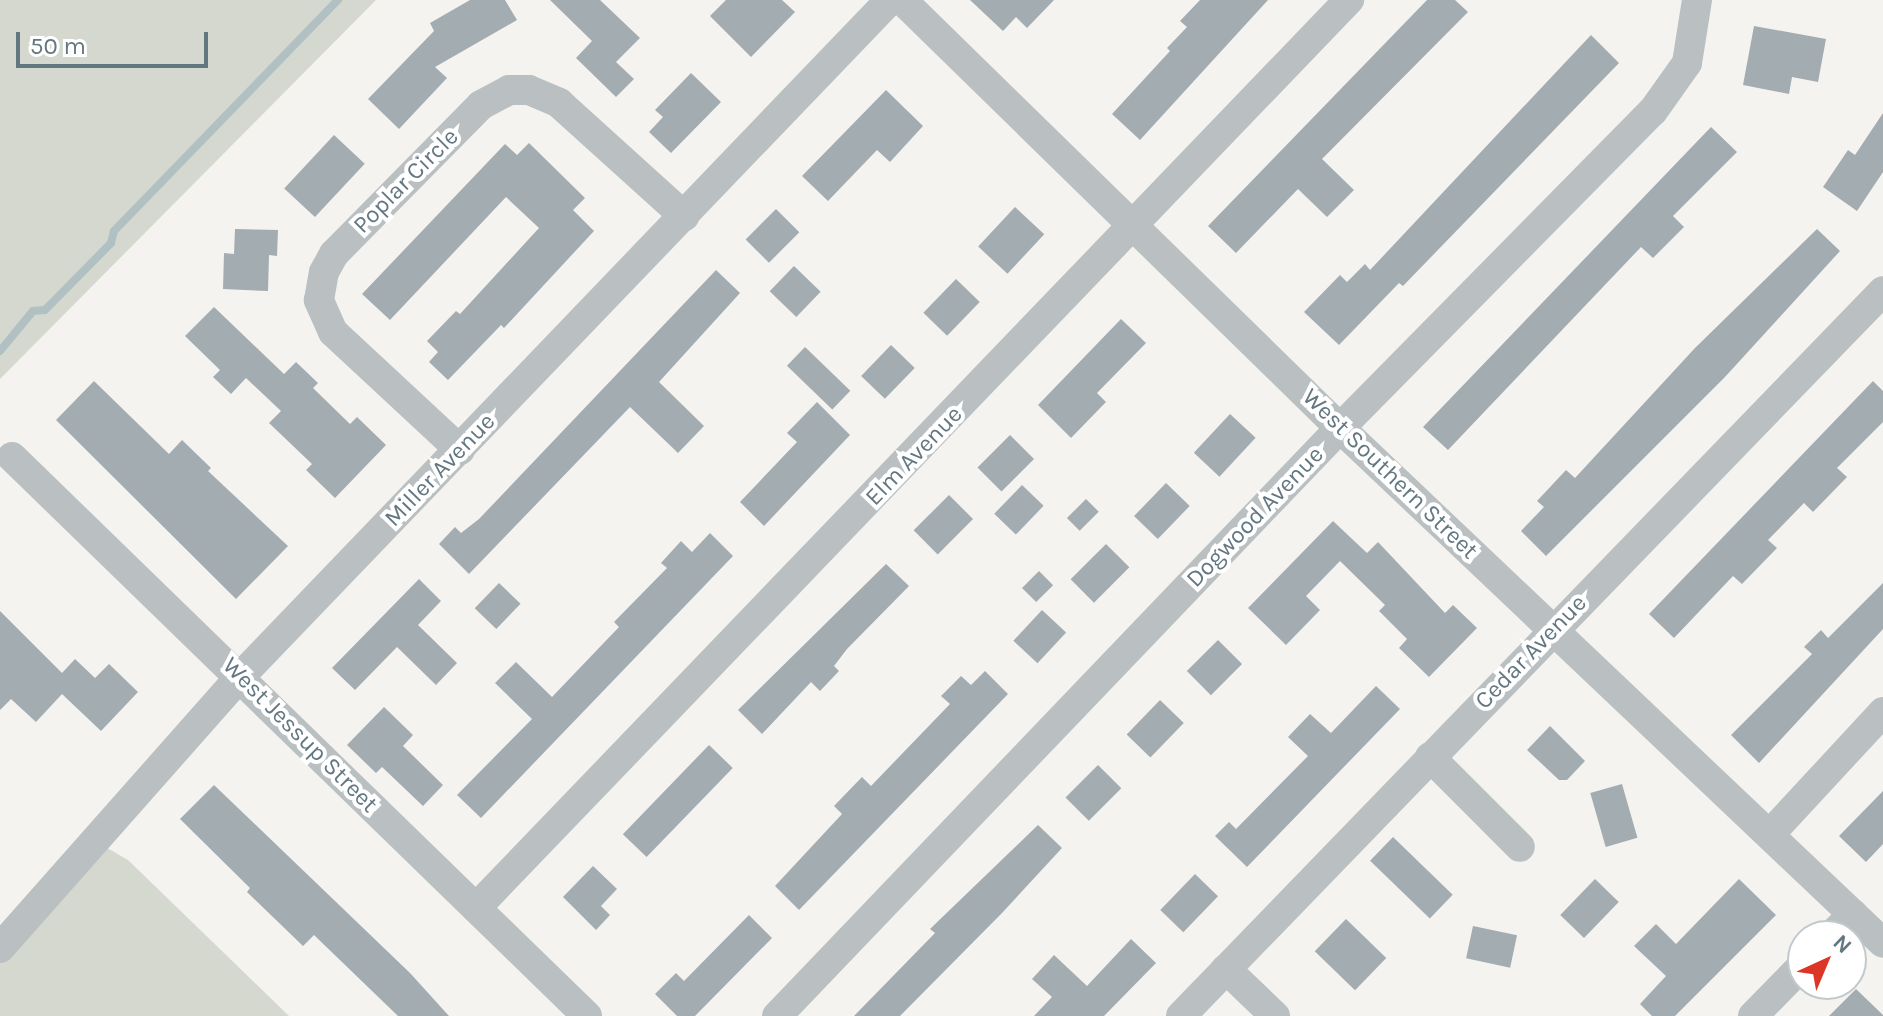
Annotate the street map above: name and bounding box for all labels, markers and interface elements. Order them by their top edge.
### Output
scale bar [20,16,212,66]
text: 50 m [30,32,86,60]
street label: Poplar Circle [347,122,465,240]
street label: West Southern Street [1296,383,1484,565]
street label: Elm Avenue [859,400,969,512]
street label: Miller Avenue [379,407,501,533]
street label: Dogwood Avenue [1180,440,1330,594]
street label: Cedar Avenue [1469,589,1593,715]
street label: West Jessup Street [216,651,384,819]
north arrow [1787,920,1867,1000]
text: N [1828,929,1857,959]

